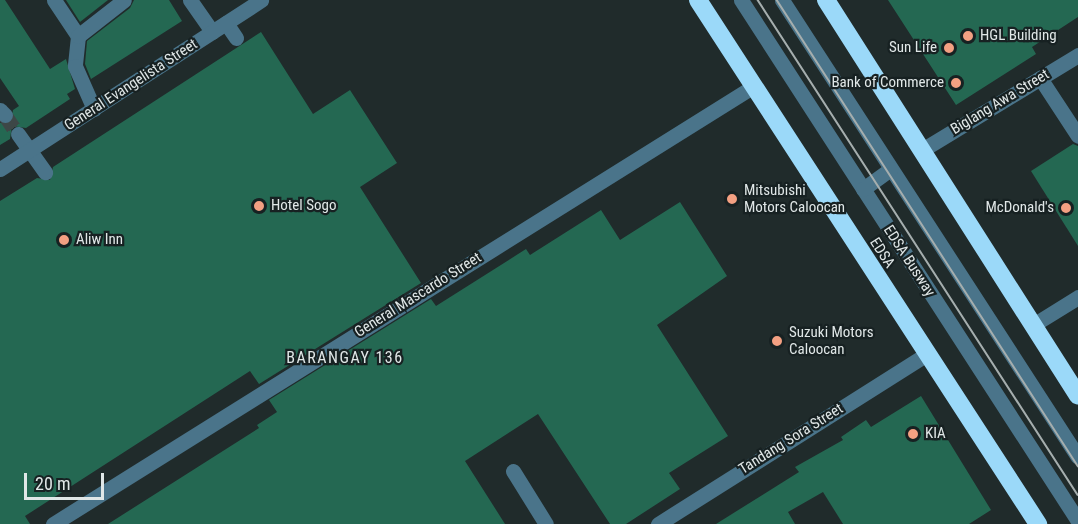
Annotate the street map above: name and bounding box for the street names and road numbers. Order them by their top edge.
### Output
street label: General Evangelista Street [61,35,201,135]
street label: Biglang Awa Street [947,66,1053,138]
street label: EDSA Busway [879,222,939,300]
street label: EDSA [866,234,898,272]
street label: General Mascardo Street [351,249,485,341]
street label: Tandang Sora Street [736,400,846,478]

